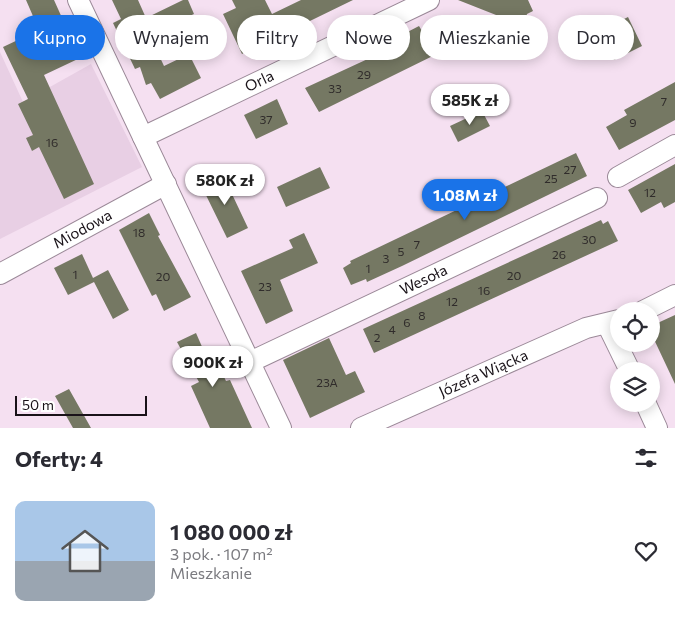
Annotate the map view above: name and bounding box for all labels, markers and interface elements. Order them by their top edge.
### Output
chip: Kupno [15,15,105,60]
chip: Wynajem [115,15,227,60]
chip: Filtry [237,15,317,60]
chip: Nowe [327,15,410,60]
chip: Mieszkanie [420,15,548,60]
chip: Dom [558,15,634,60]
street label: Orla [242,66,276,95]
house number: 29 [357,67,371,81]
house number: 33 [328,81,342,95]
pin: 585K zł [424,84,516,126]
text: 585K zł [442,90,498,109]
house number: 7 [661,94,667,108]
house number: 37 [259,112,273,126]
house number: 9 [629,115,637,129]
house number: 16 [46,135,58,149]
house number: 27 [564,162,576,176]
pin: 580K zł [179,164,271,206]
text: 580K zł [196,170,254,189]
house number: 25 [544,171,558,185]
pin: 1.08M zł [413,178,517,221]
text: 1.08M zł [433,185,497,204]
house number: 12 [644,185,656,199]
street label: Miodowa [50,205,115,252]
house number: 18 [133,225,145,239]
house number: 30 [582,232,597,246]
house number: 7 [414,237,420,251]
house number: 5 [398,244,405,258]
house number: 26 [552,247,566,261]
house number: 3 [383,251,390,265]
street label: Wesoła [397,260,450,298]
house number: 1 [365,261,371,275]
house number: 1 [72,267,78,281]
house number: 20 [507,268,521,282]
house number: 20 [156,269,170,283]
house number: 23 [258,279,272,293]
house number: 16 [478,283,490,297]
house number: 12 [446,294,458,308]
map controls [610,302,660,412]
button: locate [610,302,660,352]
house number: 8 [418,308,426,322]
house number: 6 [403,315,411,329]
house number: 4 [388,322,396,336]
house number: 2 [374,330,381,344]
street label: Józefa Wiącka [436,345,530,400]
pin: 900K zł [167,346,259,388]
text: 900K zł [183,352,243,371]
button: layers [610,362,660,412]
house number: 23A [316,375,338,389]
scale bar [15,393,148,416]
text: 50 m [22,396,54,413]
icon: filters [632,444,660,472]
text: Oferty: 4 [15,446,103,471]
text: 1 080 000 zł [170,519,293,544]
icon: home [55,521,115,581]
icon: heart [632,537,660,565]
text: 3 pok. · 107 m² [170,544,273,563]
text: Mieszkanie [170,563,252,582]

